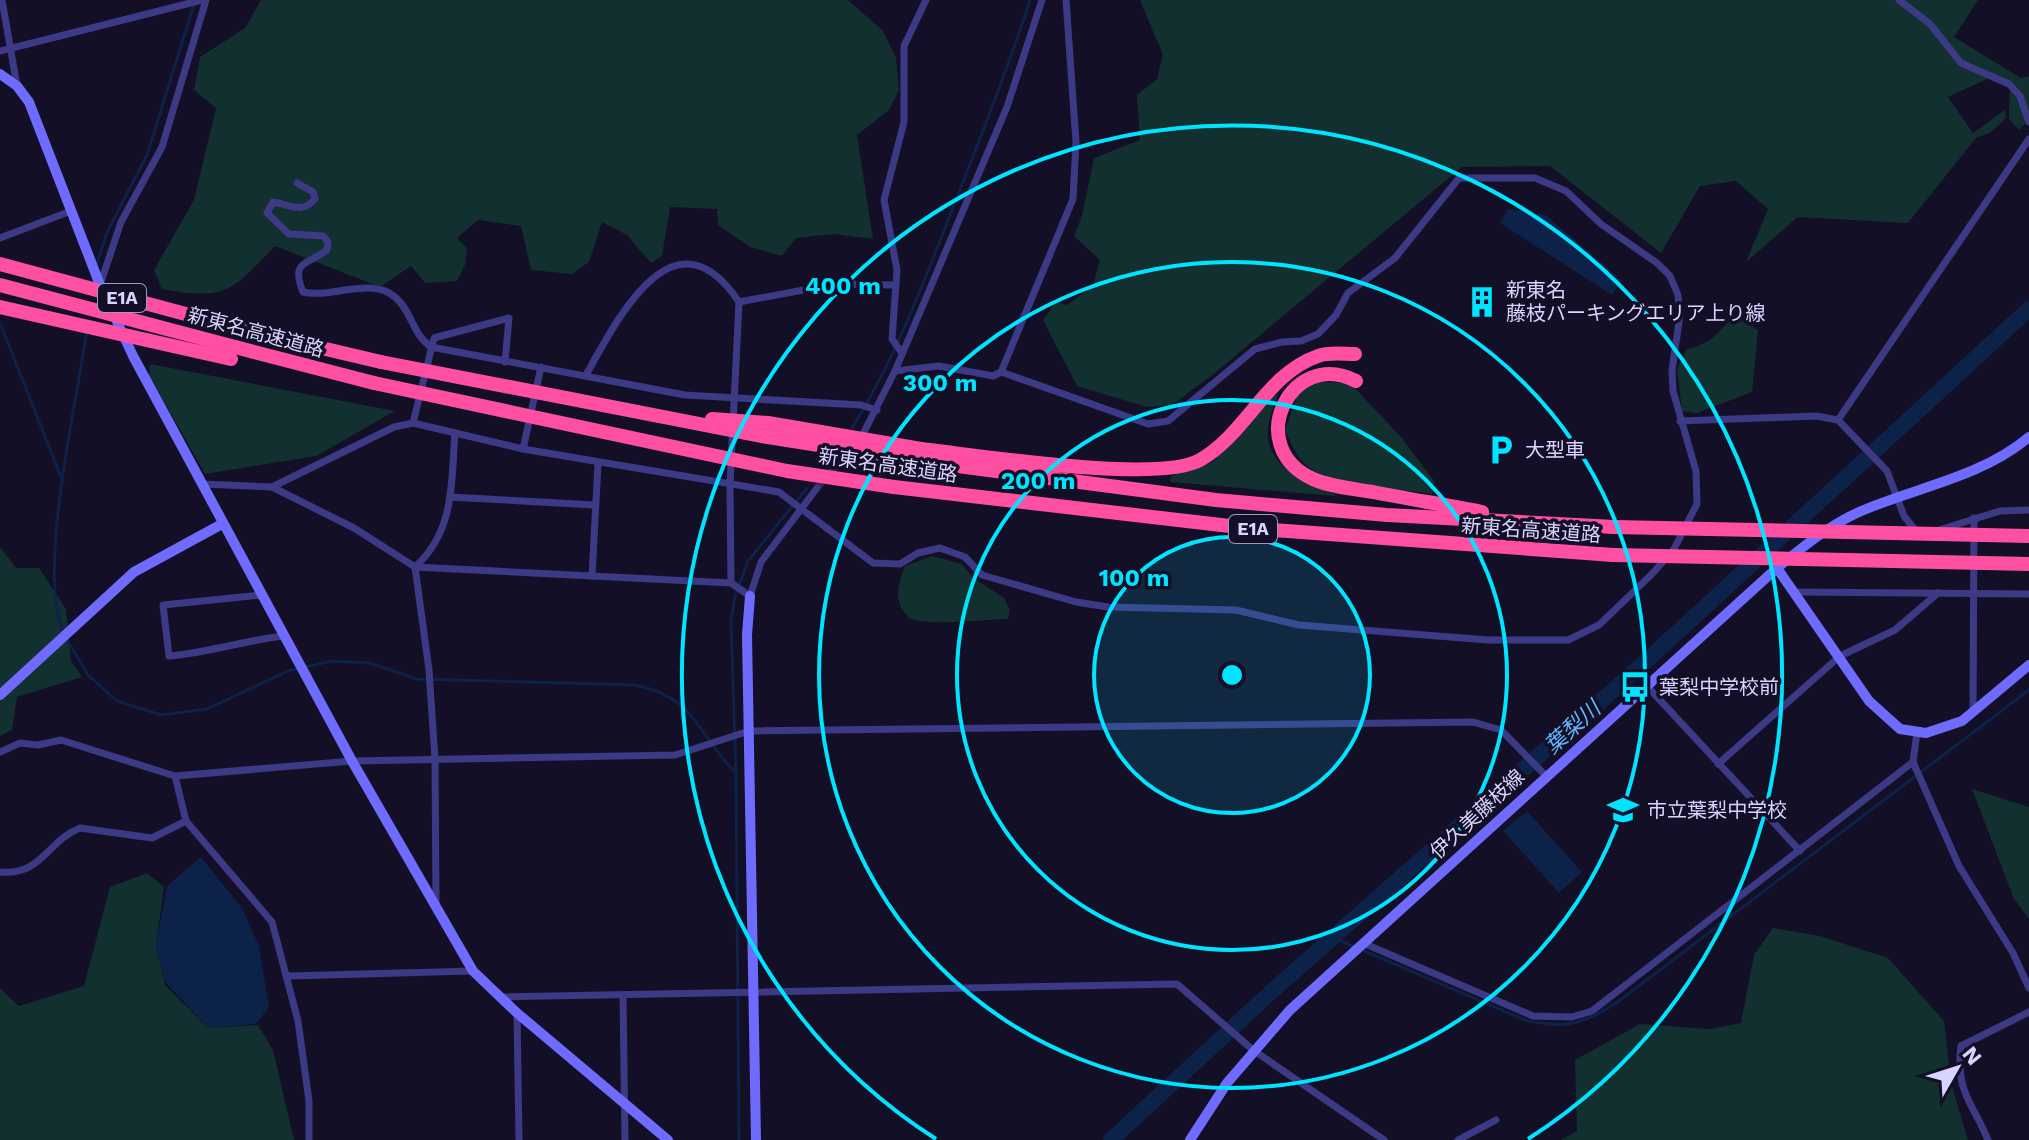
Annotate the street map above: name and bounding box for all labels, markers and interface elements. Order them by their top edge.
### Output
text: 400 m [805,272,881,300]
place label: 新東名 藤枝パーキングエリア上り線 [1506,278,1765,325]
road number: E1A [98,284,146,312]
building icon: 新東名 藤枝パーキングエリア上り線 [1465,285,1499,319]
street label: 新東名高速道路 [185,302,327,362]
text: 300 m [903,369,977,397]
parking icon: 大型車 [1484,433,1518,467]
place label: 大型車 [1525,438,1585,462]
street label: 新東名高速道路 [817,443,959,487]
text: 200 m [1001,467,1075,495]
street label: 新東名高速道路 [1460,513,1602,547]
road number: E1A [1229,515,1277,543]
text: 100 m [1099,564,1169,592]
centre of rings [1218,661,1246,689]
bus stop icon: 葉梨中学校前 [1618,670,1652,704]
place label: 葉梨中学校前 [1659,675,1779,699]
water label: 葉梨川 [1539,695,1607,759]
street label: 伊久美藤枝線 [1425,764,1529,864]
school or university icon: 市立葉梨中学校 [1606,793,1640,827]
place label: 市立葉梨中学校 [1647,798,1787,822]
north arrow [1917,1028,1997,1108]
text: N [1957,1042,1987,1070]

